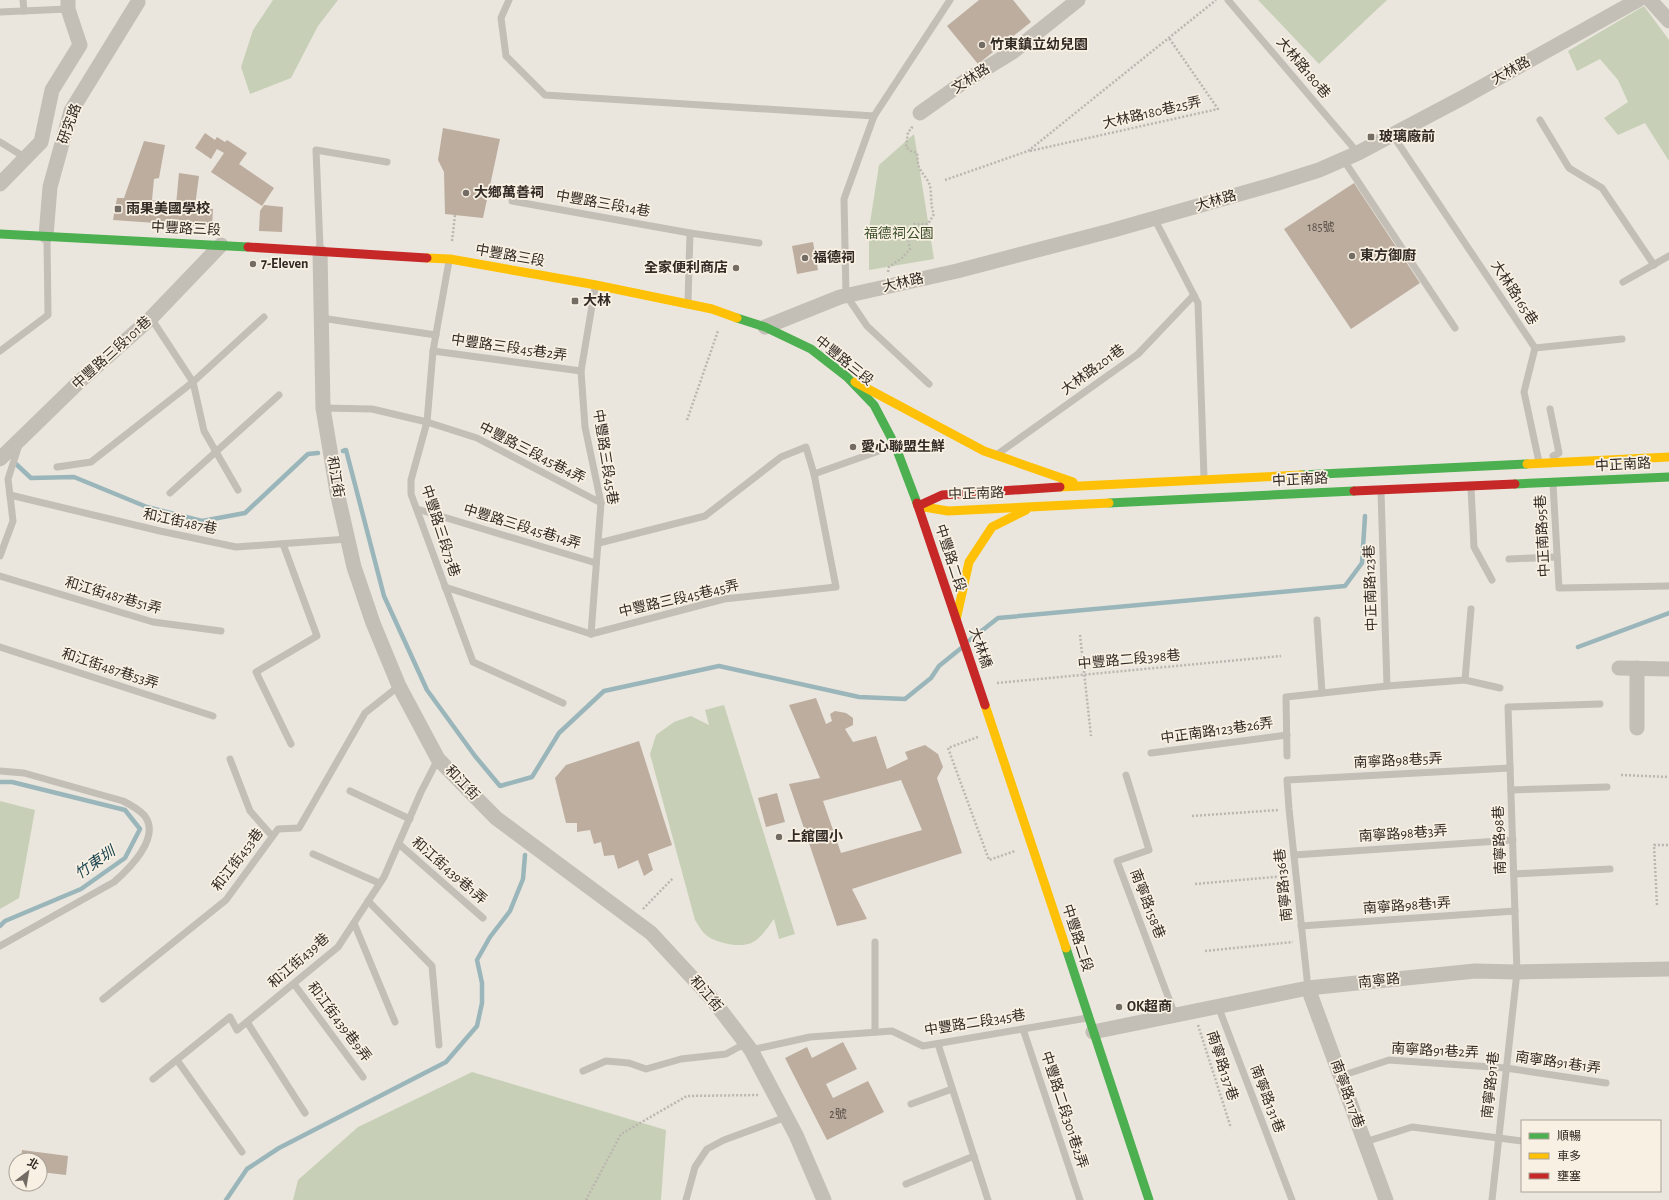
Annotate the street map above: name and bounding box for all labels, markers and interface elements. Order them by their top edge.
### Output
street label: 大林路180巷 [1274,34,1333,101]
place label: 竹東鎮立幼兒園 [990,36,1088,52]
marker: 竹東鎮立幼兒園 [977,40,987,50]
street label: 大林路 [1489,54,1533,87]
street label: 文林路 [949,61,992,96]
street label: 大林路180巷25弄 [1101,94,1203,131]
street label: 研究路 [55,102,84,146]
place label: 玻璃廠前 [1379,128,1435,144]
marker: 玻璃廠前 [1366,132,1376,142]
place label: 大鄉萬善祠 [474,185,544,200]
marker: 大鄉萬善祠 [461,188,471,198]
street label: 中豐路三段14巷 [555,188,651,219]
street label: 大林路 [1194,188,1238,214]
place label: 雨果美國學校 [126,200,210,216]
marker: 雨果美國學校 [113,204,123,214]
street label: 中豐路三段 [151,219,221,238]
house number: 185號 [1308,221,1334,233]
park label: 福德祠公園 [864,225,934,241]
street label: 中豐路三段 [474,242,546,269]
place label: 東方御廚 [1360,247,1416,263]
place label: 福德祠 [813,249,855,265]
marker: 東方御廚 [1347,251,1357,261]
marker: 福德祠 [800,253,810,263]
place label: 7-Eleven [261,257,309,271]
street label: 大林路165巷 [1488,258,1541,328]
marker: 7-Eleven [248,259,258,269]
place label: 全家便利商店 [644,259,728,275]
marker: 全家便利商店 [731,263,741,273]
street label: 大林路 [881,270,925,295]
place label: 大林 [583,293,611,308]
marker: 大林 [570,296,580,306]
street label: 中豐路三段101巷 [69,313,154,392]
street label: 中豐路三段45巷2弄 [450,332,568,363]
street label: 中豐路三段 [812,333,876,388]
street label: 大林路201巷 [1058,342,1127,398]
street label: 中豐路三段45巷 [591,408,620,506]
street label: 中豐路三段45巷4弄 [477,419,588,486]
place label: 愛心聯盟生鮮 [861,438,945,454]
marker: 愛心聯盟生鮮 [848,442,858,452]
street label: 和江街 [324,455,347,499]
street label: 中正南路 [1595,456,1651,473]
street label: 中正南路 [1272,471,1328,488]
street label: 中豐路三段73巷 [419,483,462,579]
street label: 中正南路 [948,485,1004,502]
street label: 中正南路95巷 [1533,494,1552,578]
street label: 中豐路三段45巷14弄 [462,501,583,552]
street label: 和江街487巷 [142,506,218,537]
street label: 中豐路二段 [933,522,968,593]
street label: 中正南路123巷 [1361,544,1380,632]
street label: 和江街487巷51弄 [63,575,163,616]
street label: 中豐路三段45巷45弄 [617,577,741,620]
street label: 大林橋 [967,626,994,670]
street label: 和江街487巷53弄 [60,646,160,691]
street label: 中豐路二段398巷 [1077,648,1181,671]
street label: 中正南路123巷26弄 [1159,715,1274,746]
street label: 南寧路98巷5弄 [1353,750,1443,770]
street label: 和江街 [442,762,482,803]
street label: 南寧路98巷 [1490,805,1508,875]
street label: 南寧路98巷3弄 [1358,822,1448,844]
street label: 和江街453巷 [209,825,266,894]
place label: 上舘國小 [787,829,843,844]
marker: 上舘國小 [774,832,784,842]
street label: 和江街439巷1弄 [409,834,490,907]
water label: 竹東圳 [72,842,119,882]
street label: 南寧路136巷 [1271,848,1295,922]
street label: 南寧路158巷 [1127,867,1169,941]
street label: 南寧路98巷1弄 [1362,894,1451,916]
street label: 中豐路二段 [1060,902,1095,973]
street label: 和江街439巷 [265,930,332,991]
street label: 南寧路 [1357,970,1401,990]
street label: 和江街 [687,973,726,1014]
street label: 和江街439巷9弄 [305,979,374,1064]
place label: OK超商 [1127,999,1172,1014]
marker: OK超商 [1114,1002,1124,1012]
street label: 中豐路二段345巷 [923,1007,1027,1038]
street label: 南寧路137巷 [1204,1029,1242,1103]
street label: 南寧路91巷2弄 [1391,1040,1479,1060]
street label: 南寧路91巷1弄 [1514,1048,1602,1076]
street label: 中豐路二段301巷2弄 [1038,1049,1091,1170]
street label: 南寧路91巷 [1479,1051,1501,1119]
street label: 南寧路117巷 [1328,1057,1368,1130]
street label: 南寧路131巷 [1248,1062,1288,1135]
house number: 2號 [829,1108,847,1120]
legend [1521,1120,1661,1192]
text: 順暢 [1557,1130,1581,1142]
text: 車多 [1557,1149,1581,1162]
north arrow [8,1152,48,1192]
text: 北 [25,1156,40,1171]
text: 壅塞 [1557,1169,1581,1182]

